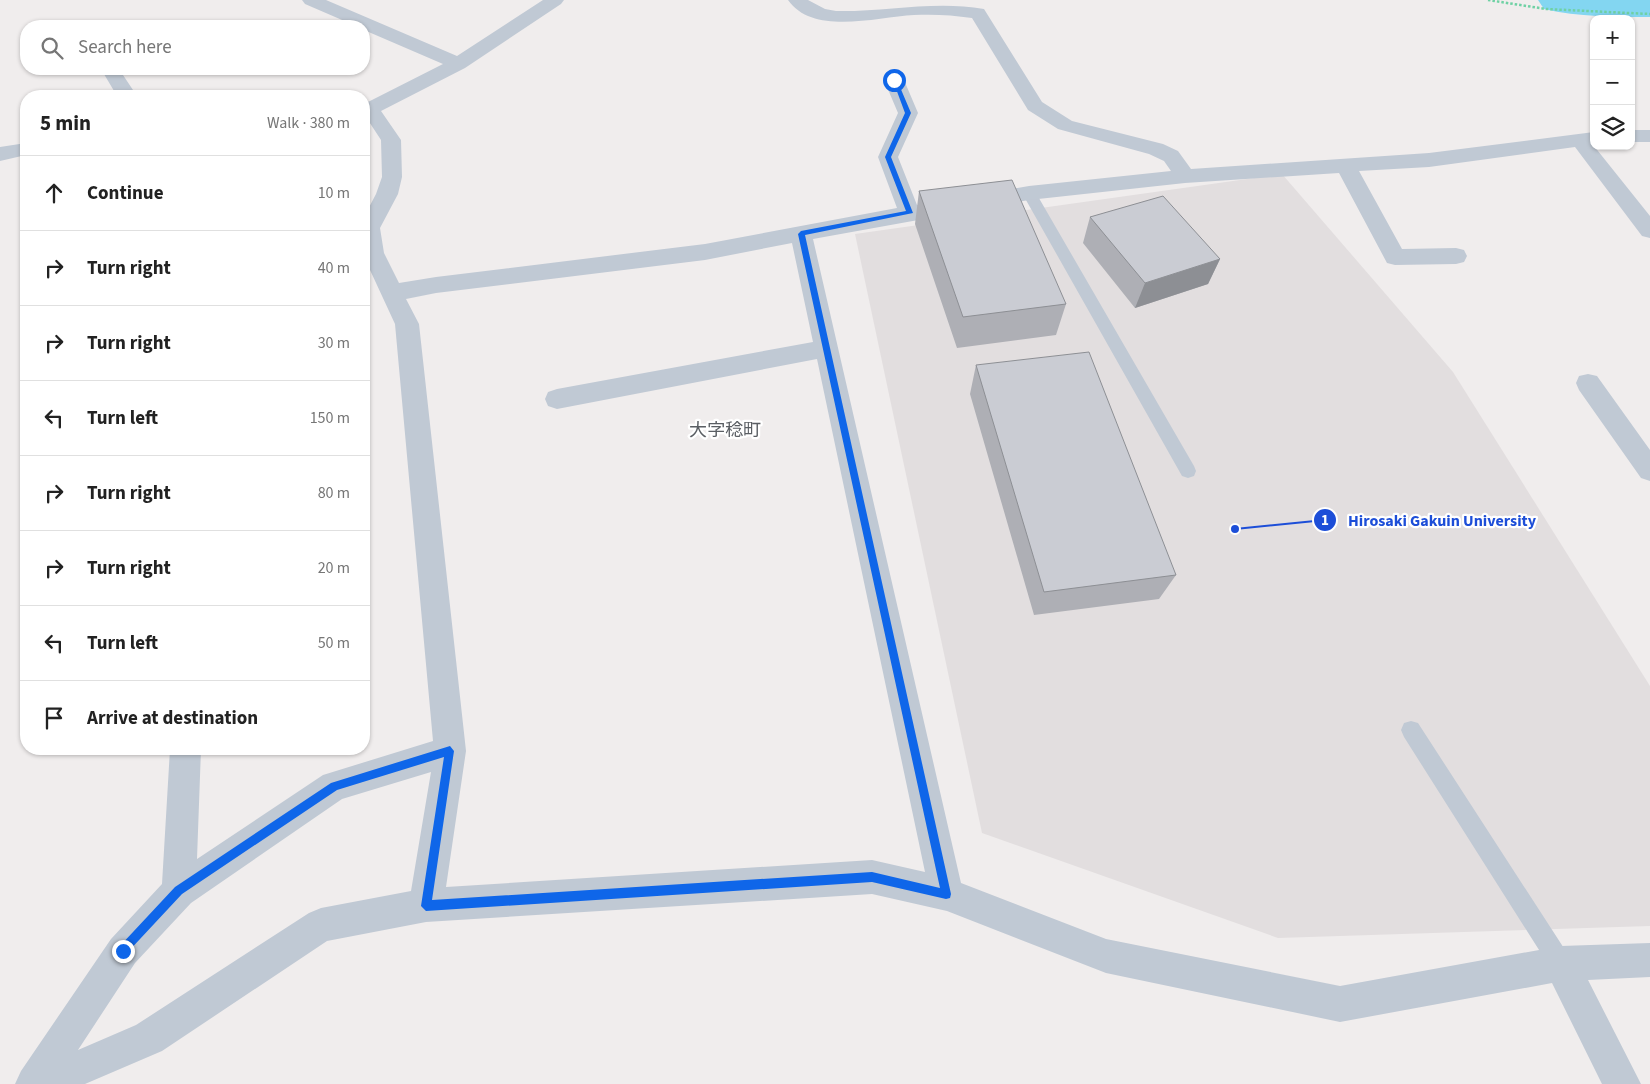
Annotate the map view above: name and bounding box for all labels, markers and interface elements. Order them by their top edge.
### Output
map controls [1590,15,1635,150]
button: + [1590,15,1635,60]
search box [20,20,370,75]
icon: search [38,34,66,62]
text: Search here [78,34,172,61]
button: − [1590,60,1635,105]
route start [883,69,906,92]
button: layers [1590,105,1635,150]
text: 5 min [40,108,91,138]
text: Walk · 380 m [267,112,350,134]
icon: ahead [40,179,68,207]
text: Continue [87,180,164,207]
text: 10 m [318,182,350,204]
icon: right [40,254,68,282]
text: Turn right [87,255,171,282]
text: 40 m [318,257,350,279]
icon: right [40,329,68,357]
text: Turn right [87,330,171,357]
text: 30 m [318,332,350,354]
icon: left [40,404,68,432]
text: Turn left [87,405,158,432]
text: 150 m [310,407,350,429]
district label: 大字稔町 [689,418,761,443]
icon: right [40,479,68,507]
text: Turn right [87,480,171,507]
text: 80 m [318,482,350,504]
callout: Hirosaki Gakuin University [1313,505,1546,536]
text: 1 [1321,510,1329,531]
text: Hirosaki Gakuin University [1348,510,1537,532]
icon: right [40,554,68,582]
text: Turn right [87,555,171,582]
text: 20 m [318,557,350,579]
icon: left [40,629,68,657]
text: Turn left [87,630,158,657]
text: 50 m [318,632,350,654]
icon: arrive [40,704,68,732]
text: Arrive at destination [87,705,258,732]
route end [112,940,135,963]

